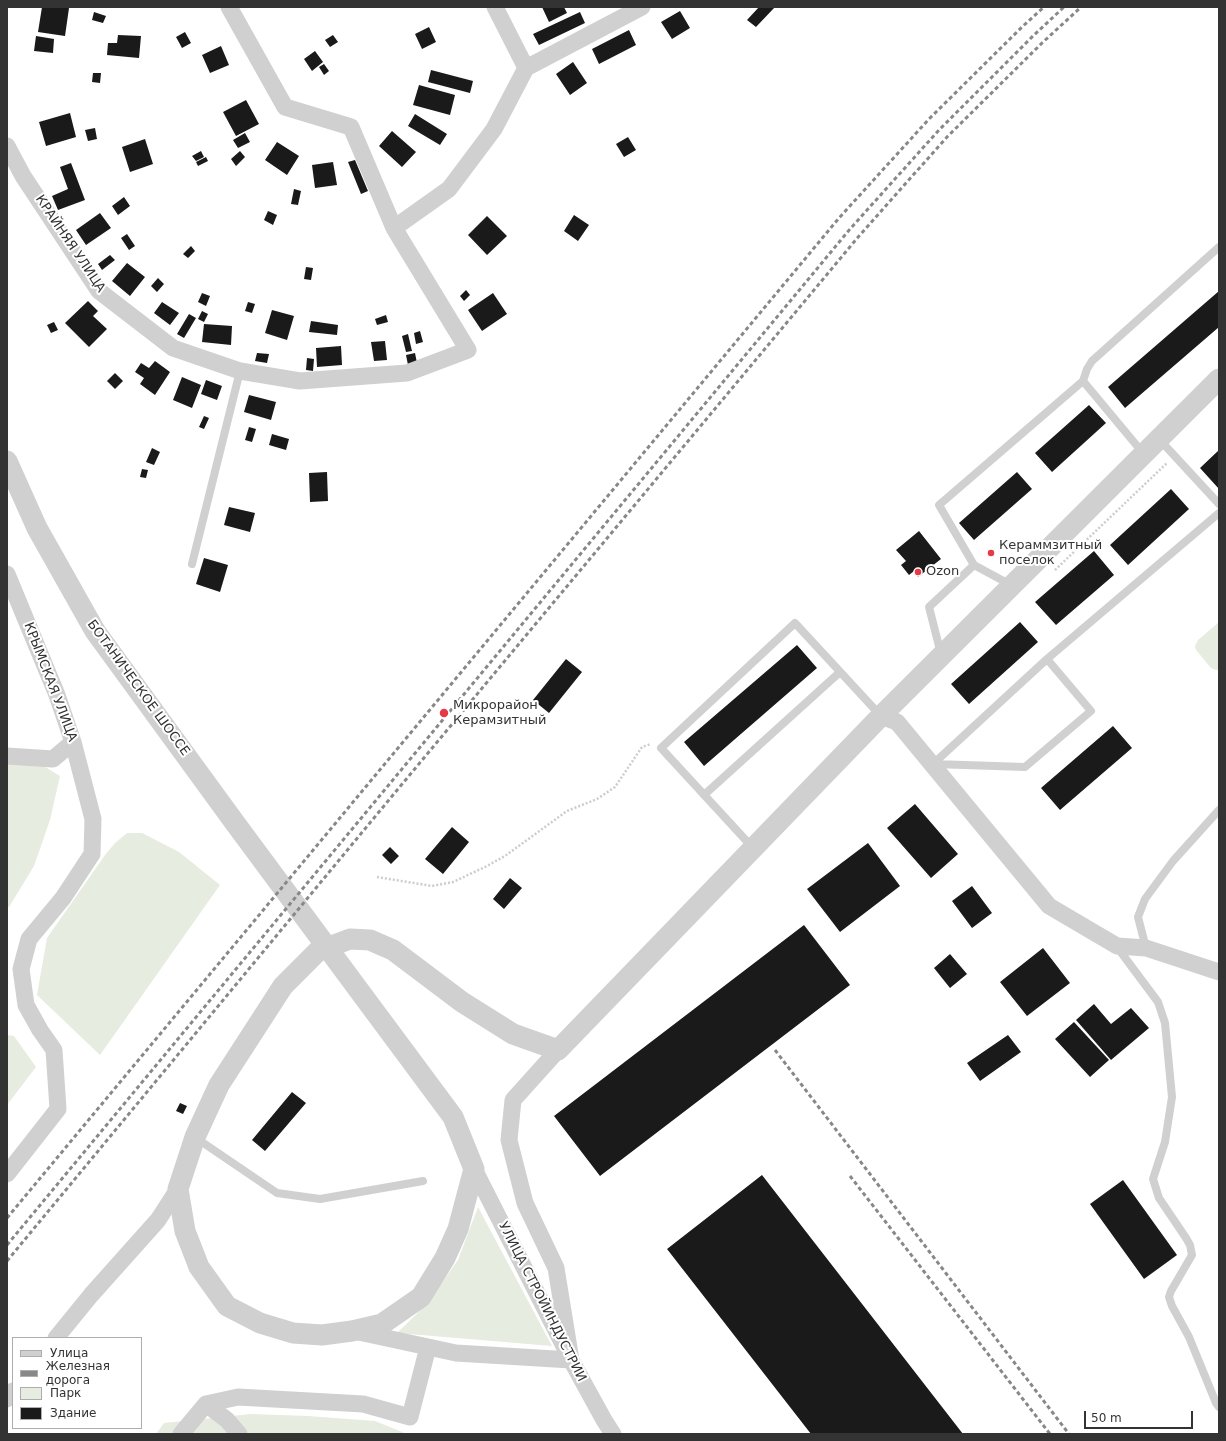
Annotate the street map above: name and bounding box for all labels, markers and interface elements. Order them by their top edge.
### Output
street label: КРАЙНЯЯ УЛИЦА [32,192,108,296]
place label: Кераммзитный поселок [999,538,1102,569]
marker: Кераммзитный поселок [986,548,996,558]
place label: Ozon [926,564,959,580]
marker: Ozon [913,567,923,577]
street label: БОТАНИЧЕСКОЕ ШОССЕ [83,617,193,759]
street label: КРЫМСКАЯ УЛИЦА [20,620,80,744]
place label: Микрорайон Керамзитный [453,698,546,729]
marker: Микрорайон Керамзитный [438,707,450,719]
street label: УЛИЦА СТРОЙИНДУСТРИИ [495,1219,589,1385]
legend [12,1337,142,1429]
text: Улица [50,1346,88,1360]
text: Железная дорога [46,1359,110,1387]
text: Парк [50,1386,81,1400]
scale bar [1086,1403,1195,1429]
text: Здание [50,1406,96,1420]
text: 50 m [1091,1411,1122,1425]

